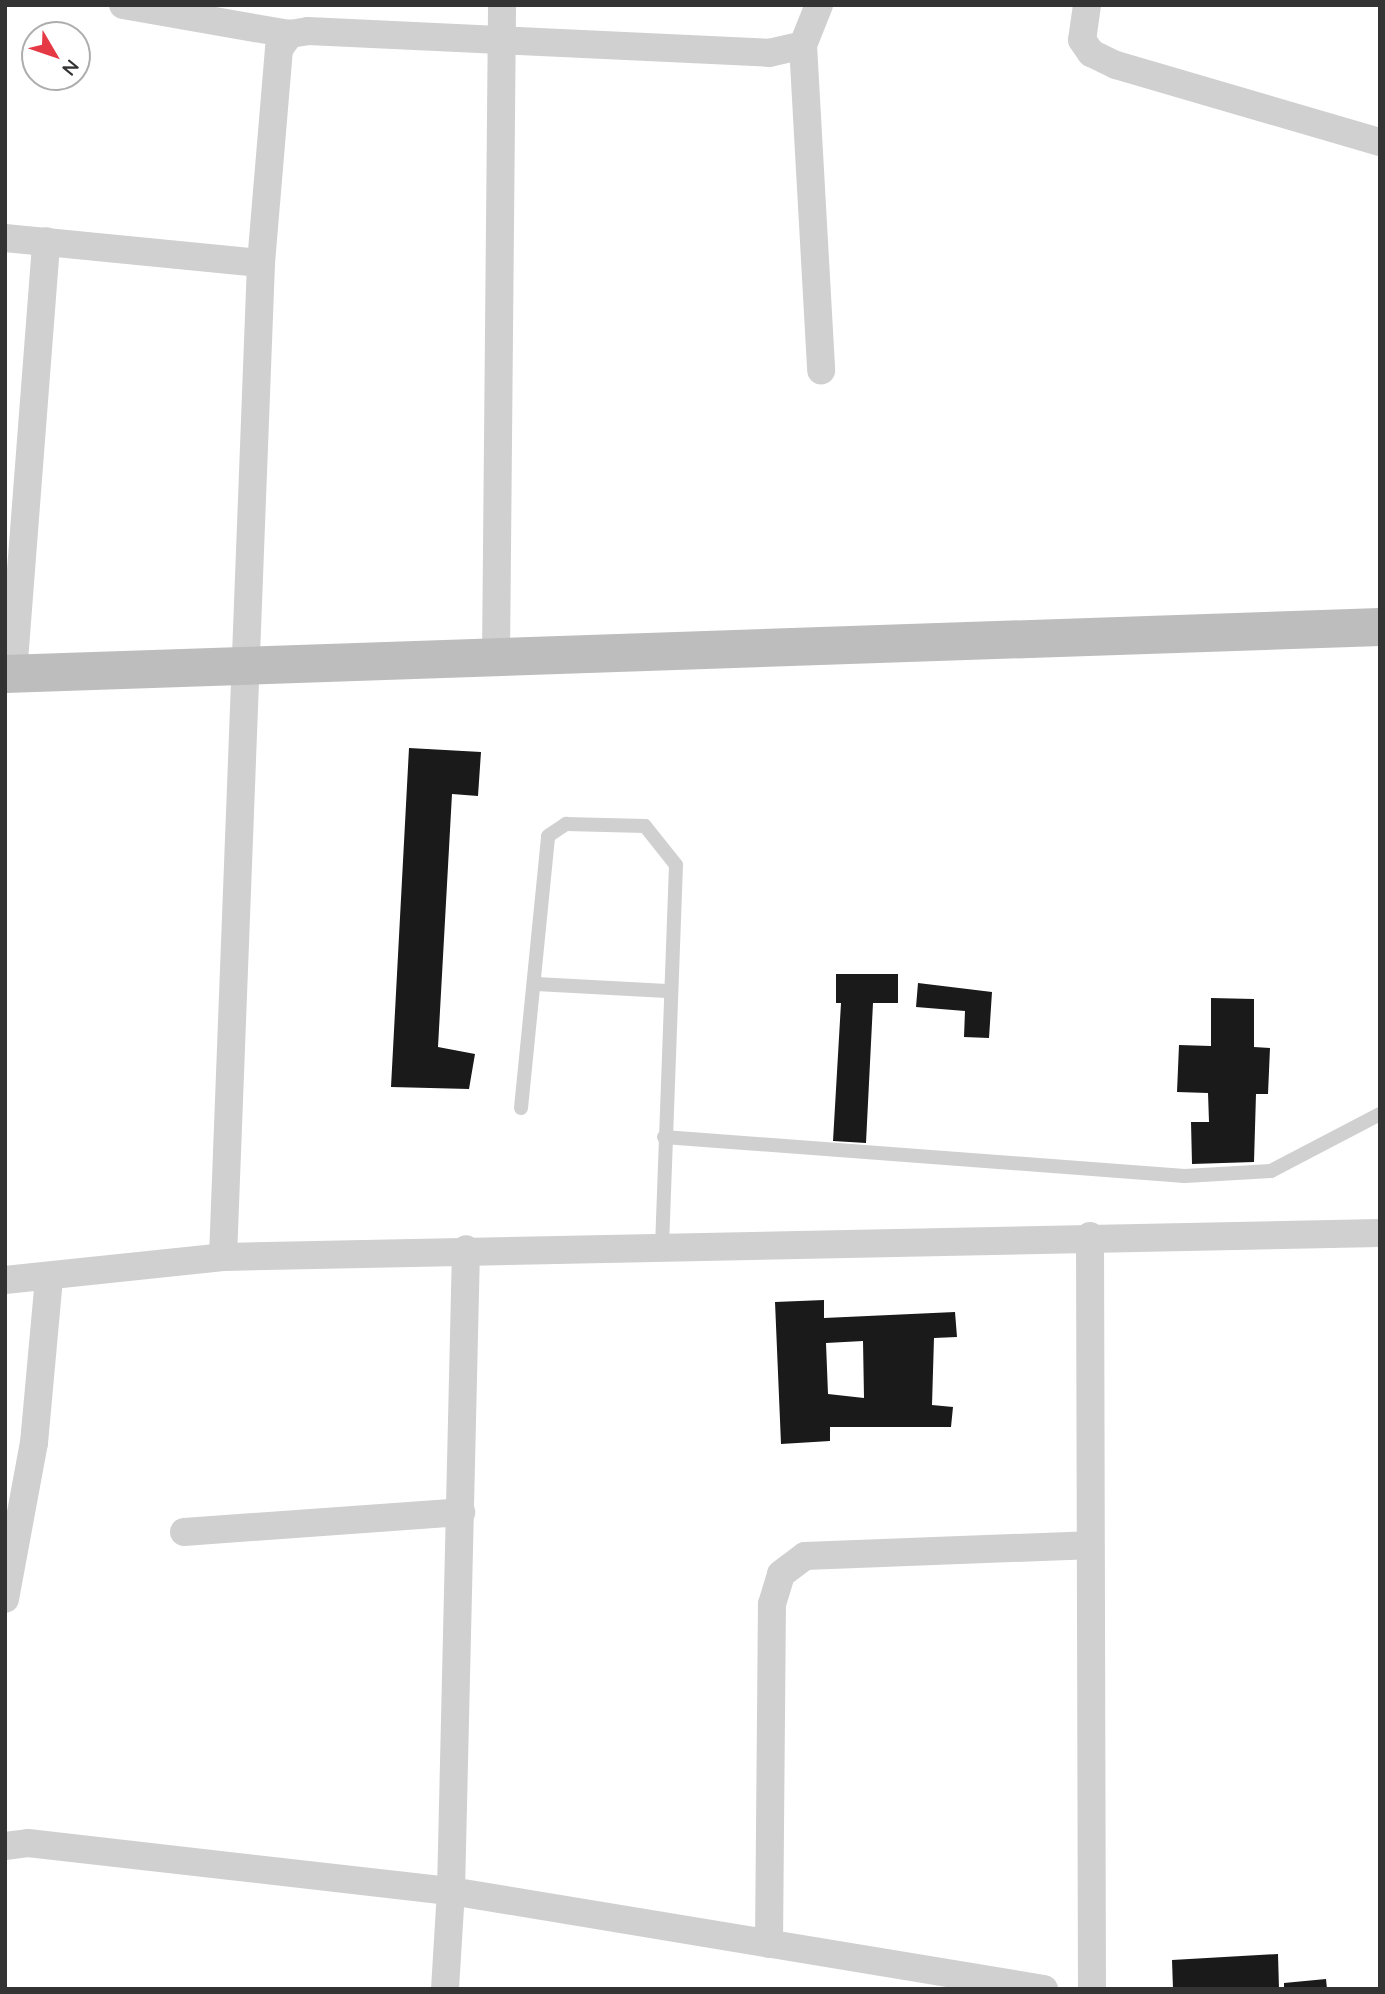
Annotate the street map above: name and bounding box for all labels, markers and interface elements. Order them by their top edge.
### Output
north arrow [21,21,91,91]
text: N [57,55,84,81]

